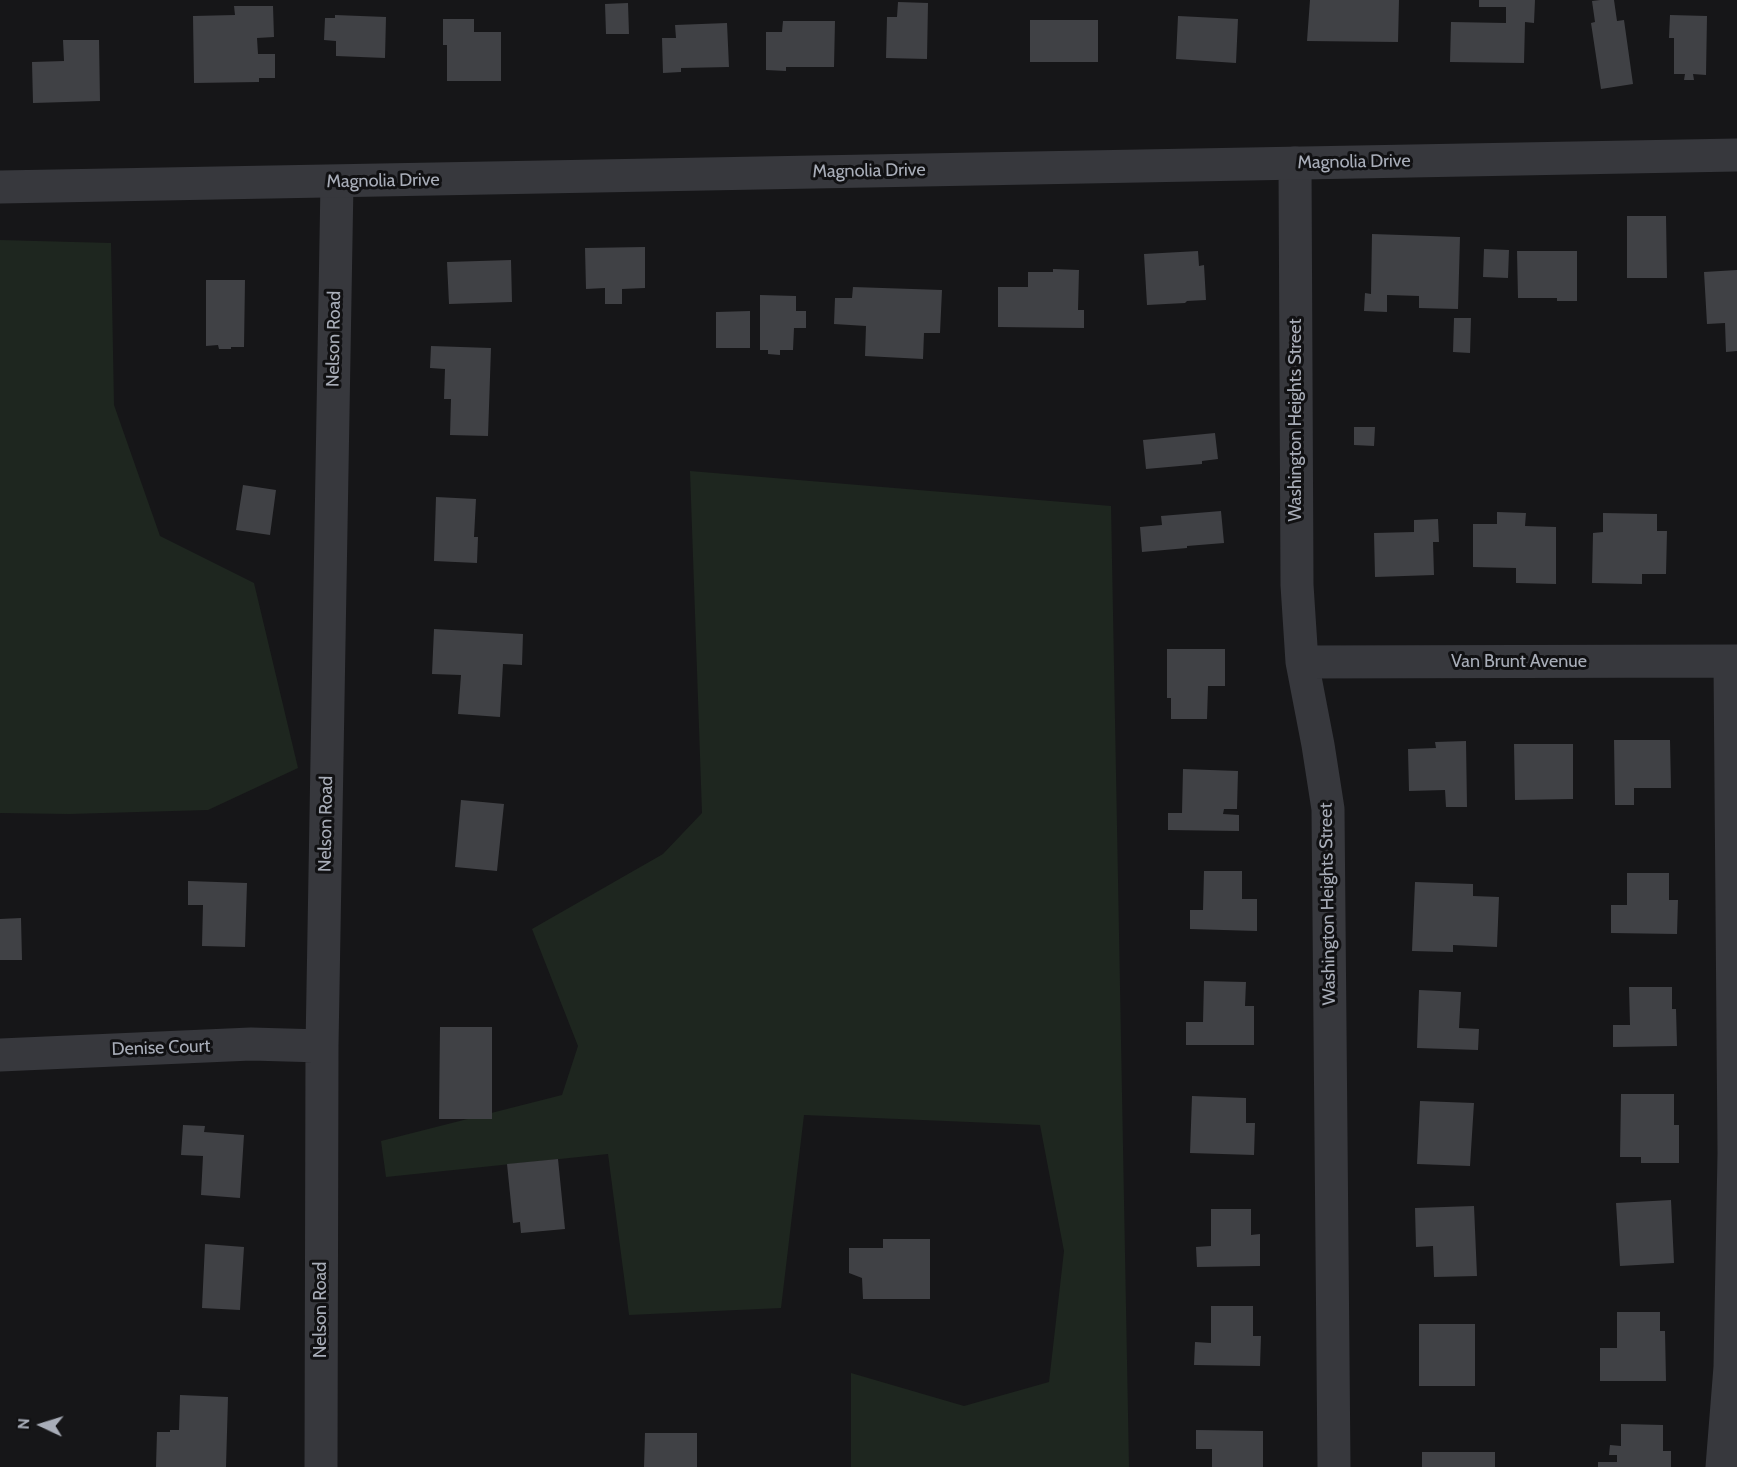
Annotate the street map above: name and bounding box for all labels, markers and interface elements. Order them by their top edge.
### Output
street label: Magnolia Drive [1297,150,1411,174]
street label: Magnolia Drive [812,159,926,183]
street label: Magnolia Drive [326,169,440,193]
street label: Nelson Road [322,291,346,387]
street label: Washington Heights Street [1285,319,1307,521]
street label: Van Brunt Avenue [1451,651,1587,673]
street label: Nelson Road [314,776,338,872]
street label: Washington Heights Street [1315,802,1341,1006]
street label: Denise Court [111,1035,211,1061]
street label: Nelson Road [310,1262,332,1358]
north arrow [12,1395,72,1455]
text: N [14,1417,33,1430]

